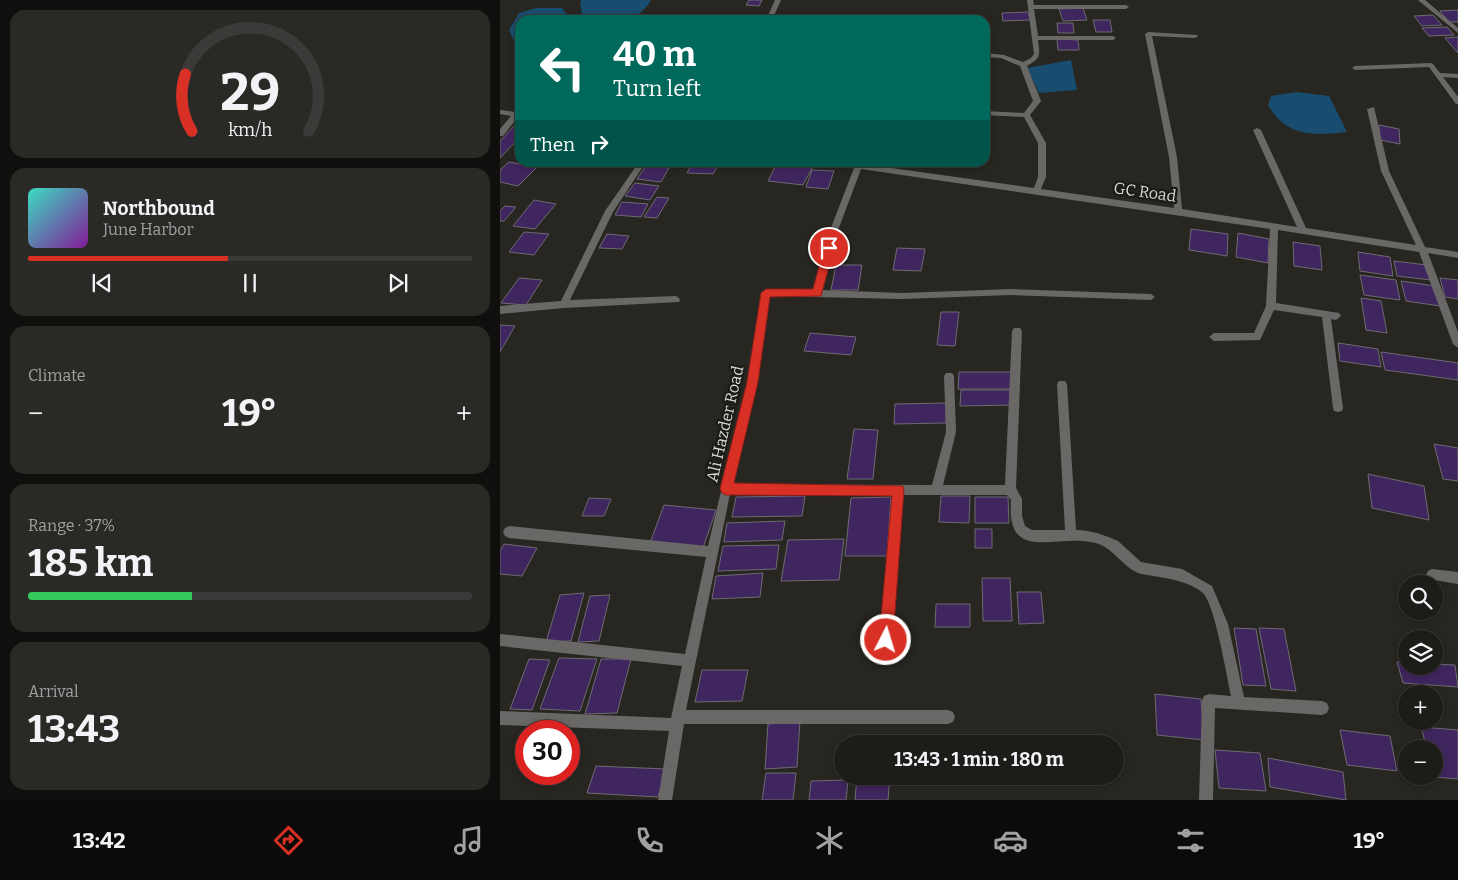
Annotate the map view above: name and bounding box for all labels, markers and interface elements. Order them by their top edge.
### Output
text: 40 m [613,33,696,75]
icon: left [530,35,595,100]
text: 29 [220,61,280,124]
text: Turn left [613,75,701,102]
text: km/h [228,119,272,141]
icon: right [585,130,613,158]
text: Then [530,133,575,156]
street label: GC Road [1112,178,1178,206]
text: Northbound [103,197,215,220]
text: June Harbor [103,220,194,239]
pin [808,227,850,269]
icon: arrive [815,234,843,262]
icon: previous [88,269,116,297]
icon: pause [236,269,264,297]
icon: next [384,269,412,297]
street label: Ali Hazder Road [702,364,748,484]
text: Climate [28,366,86,385]
text: 19° [222,390,277,436]
text: − [28,397,43,430]
text: + [456,397,472,430]
text: Range · 37% [28,516,115,535]
text: 185 km [28,540,153,586]
map controls [1398,575,1443,785]
button: search [1398,575,1443,620]
position arrow [859,613,911,665]
button: layers [1398,630,1443,675]
text: Arrival [28,682,79,701]
button: + [1398,685,1443,730]
text: 13:43 [28,706,120,752]
speed limit sign: 30 [515,720,580,785]
button: − [1398,740,1443,785]
text: 13:43 · 1 min · 180 m [894,748,1064,771]
icon: directions [271,823,306,858]
icon: music [451,823,486,858]
icon: phone [632,823,667,858]
icon: climate [812,823,847,858]
icon: car [993,823,1028,858]
icon: filters [1173,823,1208,858]
text: 13:42 [73,827,126,854]
text: 19° [1353,827,1385,854]

